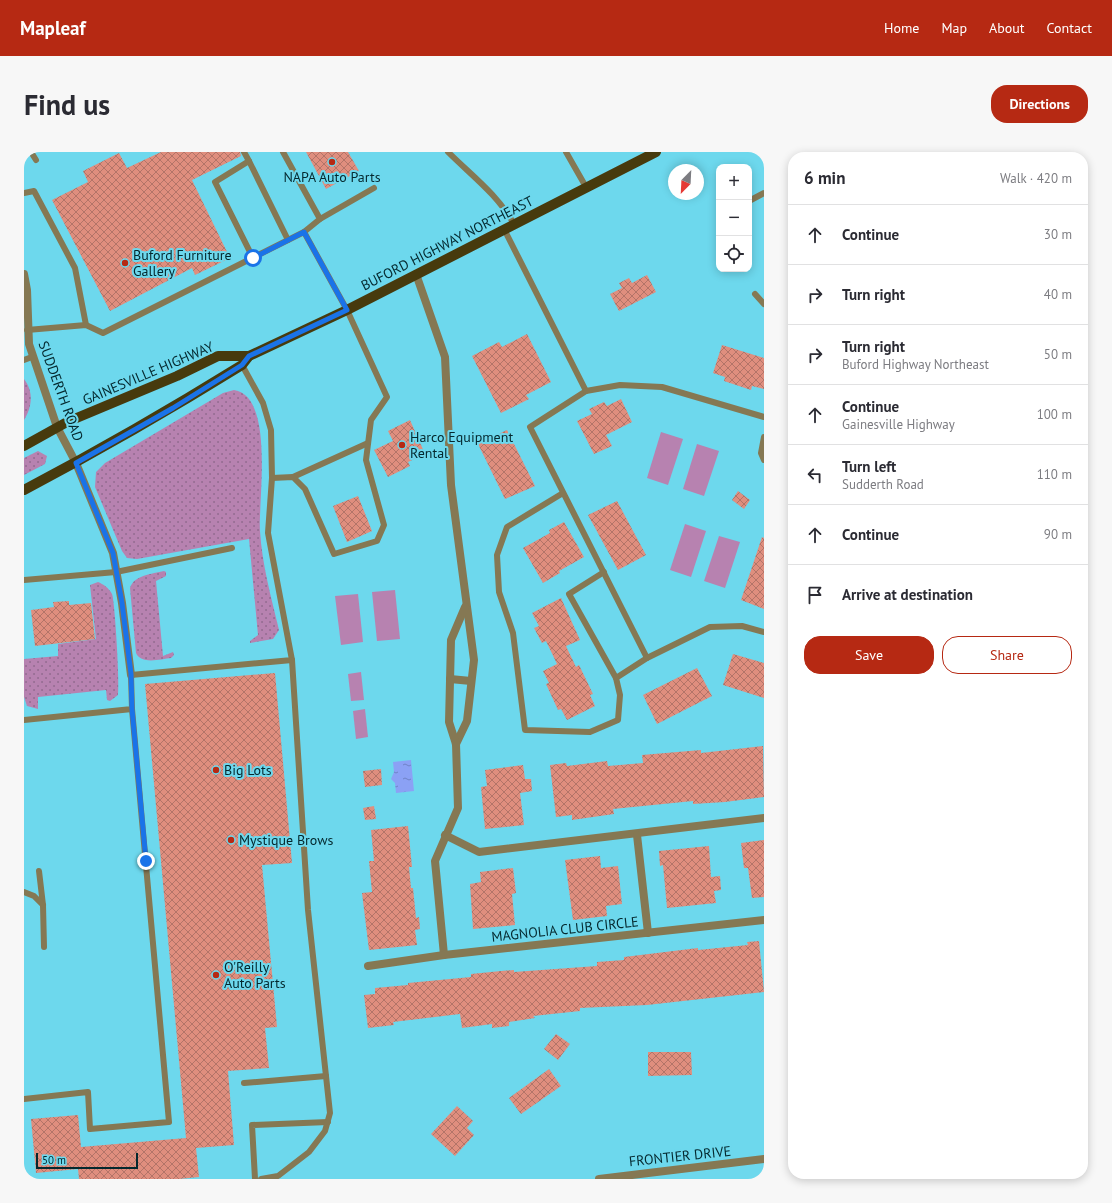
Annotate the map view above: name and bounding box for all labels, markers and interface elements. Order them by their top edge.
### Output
text: Mapleaf [20,16,86,40]
text: Home [884,19,919,37]
text: Map [941,19,967,37]
text: About [989,19,1025,37]
text: Contact [1047,19,1092,37]
button: Directions [991,85,1088,123]
text: Find us [24,86,110,123]
marker: NAPA Auto Parts [327,157,337,167]
north arrow [668,164,704,200]
map controls [716,164,752,272]
button: + [716,164,752,200]
text: 6 min [804,167,845,189]
place label: NAPA Auto Parts [283,168,381,186]
text: Walk · 420 m [1000,170,1072,187]
street label: BUFORD HIGHWAY NORTHEAST [358,192,536,294]
button: − [716,200,752,236]
icon: ahead [804,224,826,246]
text: Continue [842,225,899,244]
text: 30 m [1044,226,1072,243]
button: locate [716,236,752,272]
place label: Buford Furniture Gallery [133,246,232,280]
route start [244,249,262,267]
marker: Buford Furniture Gallery [120,258,130,268]
icon: right [804,284,826,306]
text: Turn right [842,285,905,304]
text: 40 m [1044,286,1072,303]
street label: GAINESVILLE HIGHWAY [80,337,216,409]
text: Turn right [842,337,905,356]
street label: SUDDERTH ROAD [35,339,87,443]
icon: right [804,344,826,366]
text: 50 m [1044,346,1072,363]
text: Buford Highway Northeast [842,356,989,373]
text: Continue [842,397,899,416]
icon: ahead [804,404,826,426]
text: 100 m [1037,406,1072,423]
text: Gainesville Highway [842,416,955,433]
place label: Harco Equipment Rental [410,428,513,462]
marker: Harco Equipment Rental [397,440,407,450]
text: Turn left [842,457,896,476]
icon: left [804,464,826,486]
text: 110 m [1037,466,1072,483]
text: Sudderth Road [842,476,924,493]
icon: ahead [804,524,826,546]
text: Continue [842,525,899,544]
text: 90 m [1044,526,1072,543]
icon: arrive [804,584,826,606]
text: Arrive at destination [842,585,973,604]
button: Save [804,636,934,674]
button: Share [942,636,1072,674]
place label: Big Lots [224,761,272,779]
marker: Big Lots [211,765,221,775]
place label: Mystique Brows [239,831,333,849]
marker: Mystique Brows [226,835,236,845]
route end [137,852,155,870]
street label: MAGNOLIA CLUB CIRCLE [490,912,640,946]
place label: O'Reilly Auto Parts [224,958,286,992]
marker: O'Reilly Auto Parts [211,970,221,980]
street label: FRONTIER DRIVE [628,1142,732,1170]
scale bar [36,1151,138,1170]
text: 50 m [42,1153,66,1167]

